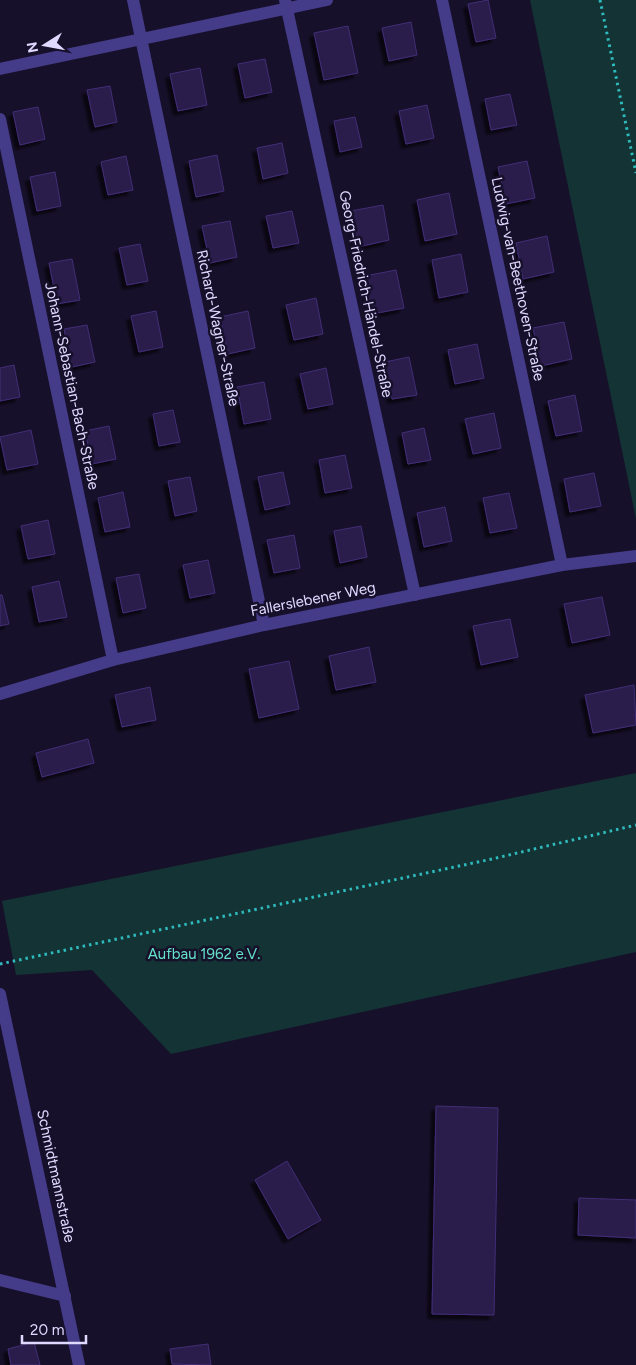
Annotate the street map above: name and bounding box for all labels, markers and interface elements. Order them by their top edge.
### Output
north arrow [20,20,70,70]
text: N [23,40,42,54]
street label: Ludwig-van-Beethoven-Straße [488,175,548,383]
street label: Georg-Friedrich-Händel-Straße [335,189,397,399]
street label: Richard-Wagner-Straße [193,248,243,408]
street label: Johann-Sebastian-Bach-Straße [41,281,103,491]
street label: Fallerslebener Weg [249,578,377,620]
park label: Aufbau 1962 e.V. [148,945,260,963]
street label: Schmidtmannstraße [33,1108,79,1244]
scale bar [22,1312,86,1344]
text: 20 m [30,1321,64,1339]

